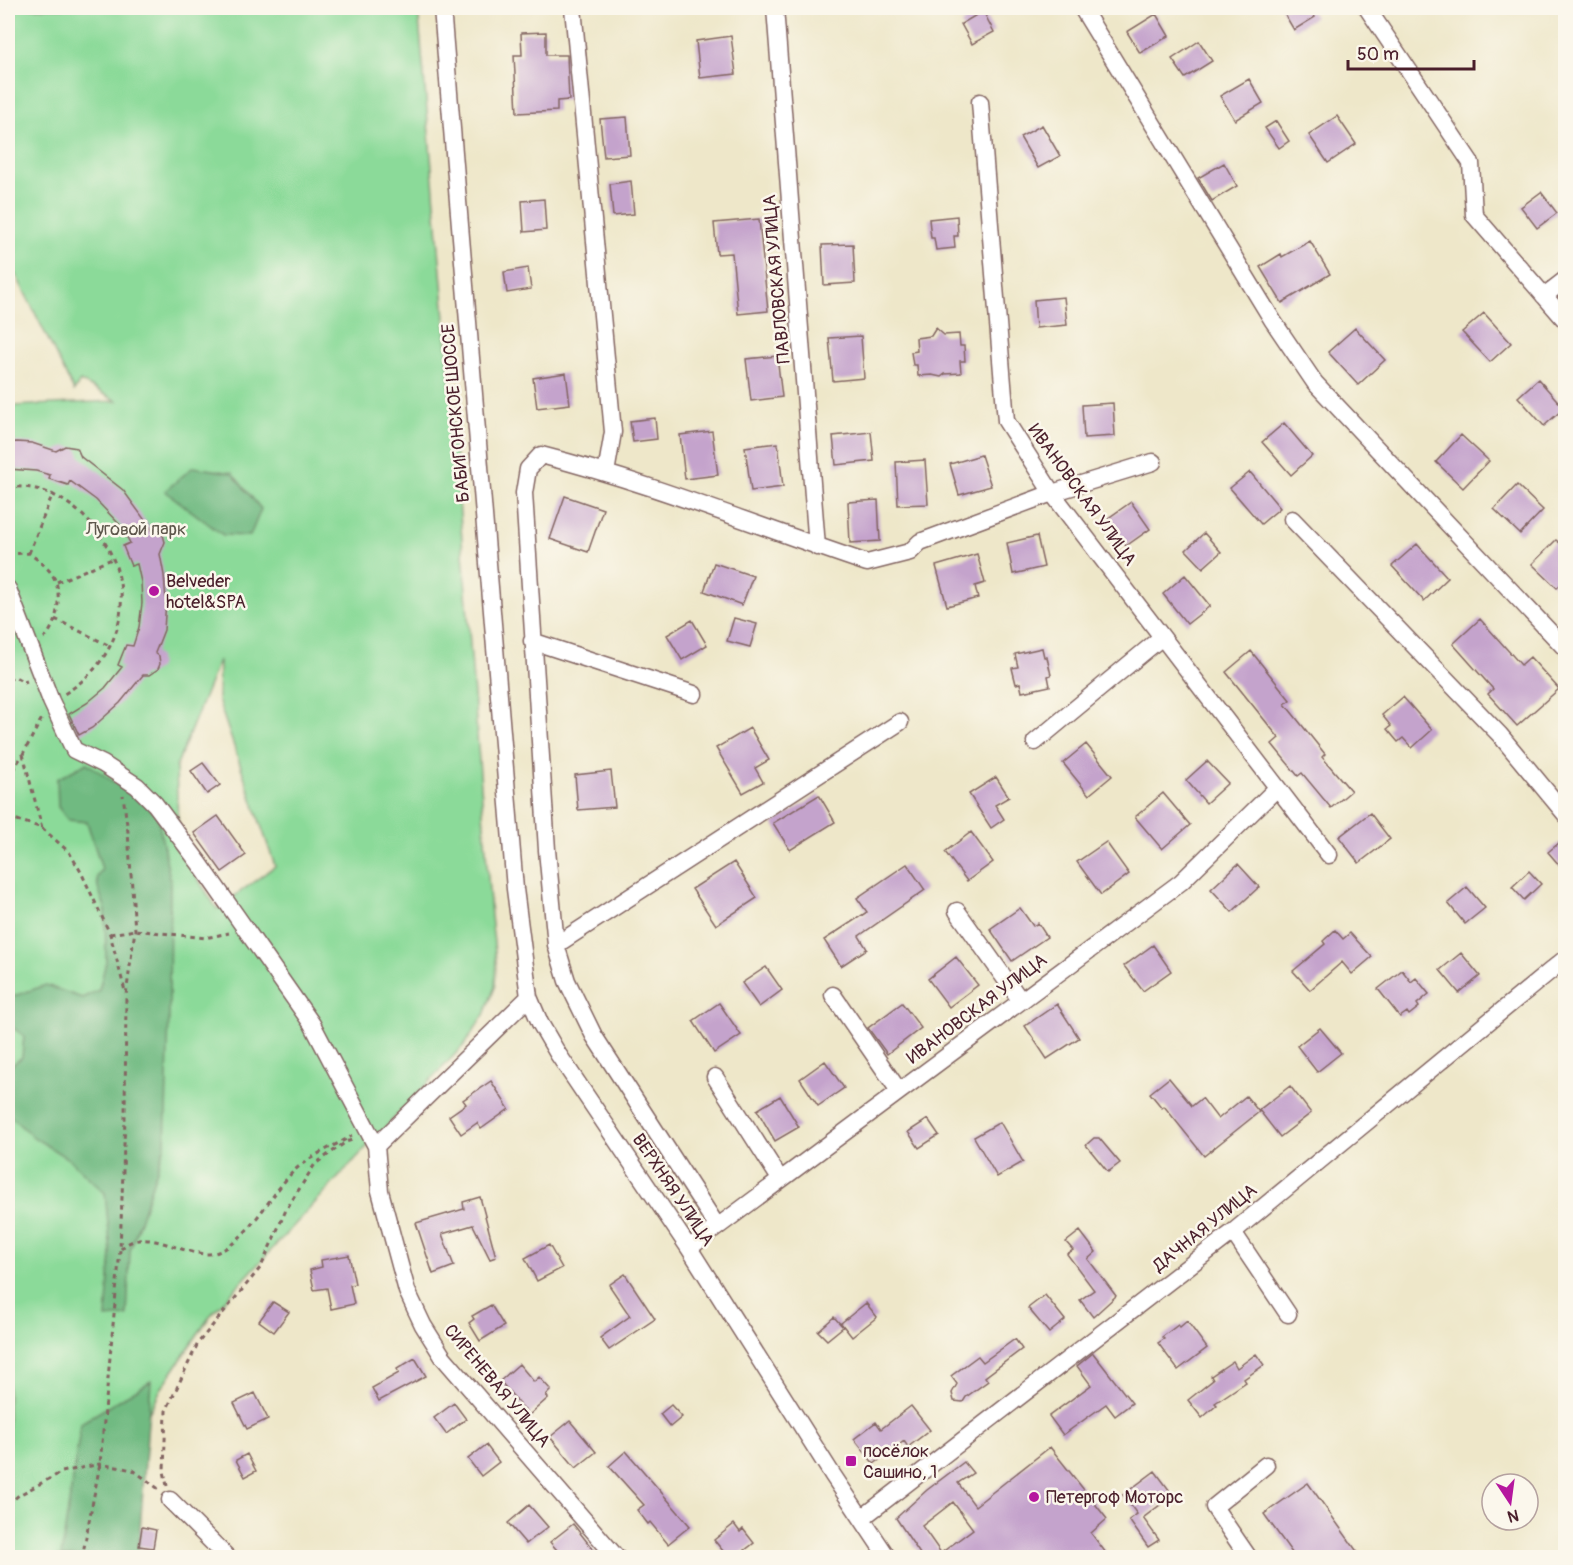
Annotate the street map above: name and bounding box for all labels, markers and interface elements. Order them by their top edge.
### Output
scale bar [1348,33,1474,71]
text: 50 m [1357,43,1399,66]
street label: ПАВЛОВСКАЯ УЛИЦА [758,193,796,364]
street label: БАБИГОНСКОЕ ШОССЕ [437,323,475,503]
street label: ИВАНОВСКАЯ УЛИЦА [1023,419,1141,571]
park label: Луговой парк [85,518,186,541]
place label: Belveder hotel&SPA [166,570,246,614]
marker: Belveder hotel&SPA [147,584,161,598]
street label: ИВАНОВСКАЯ УЛИЦА [902,948,1052,1069]
street label: ВЕРХНЯЯ УЛИЦА [627,1129,719,1251]
street label: ДАЧНАЯ УЛИЦА [1147,1179,1262,1278]
street label: СИРЕНЕВАЯ УЛИЦА [439,1320,556,1453]
place label: посёлок Сашино, 1 [863,1440,937,1484]
marker: посёлок Сашино, 1 [844,1454,858,1468]
north arrow [1480,1472,1540,1532]
place label: Петергоф Моторс [1046,1486,1183,1509]
marker: Петергоф Моторс [1027,1490,1041,1504]
text: N [1505,1505,1521,1527]

